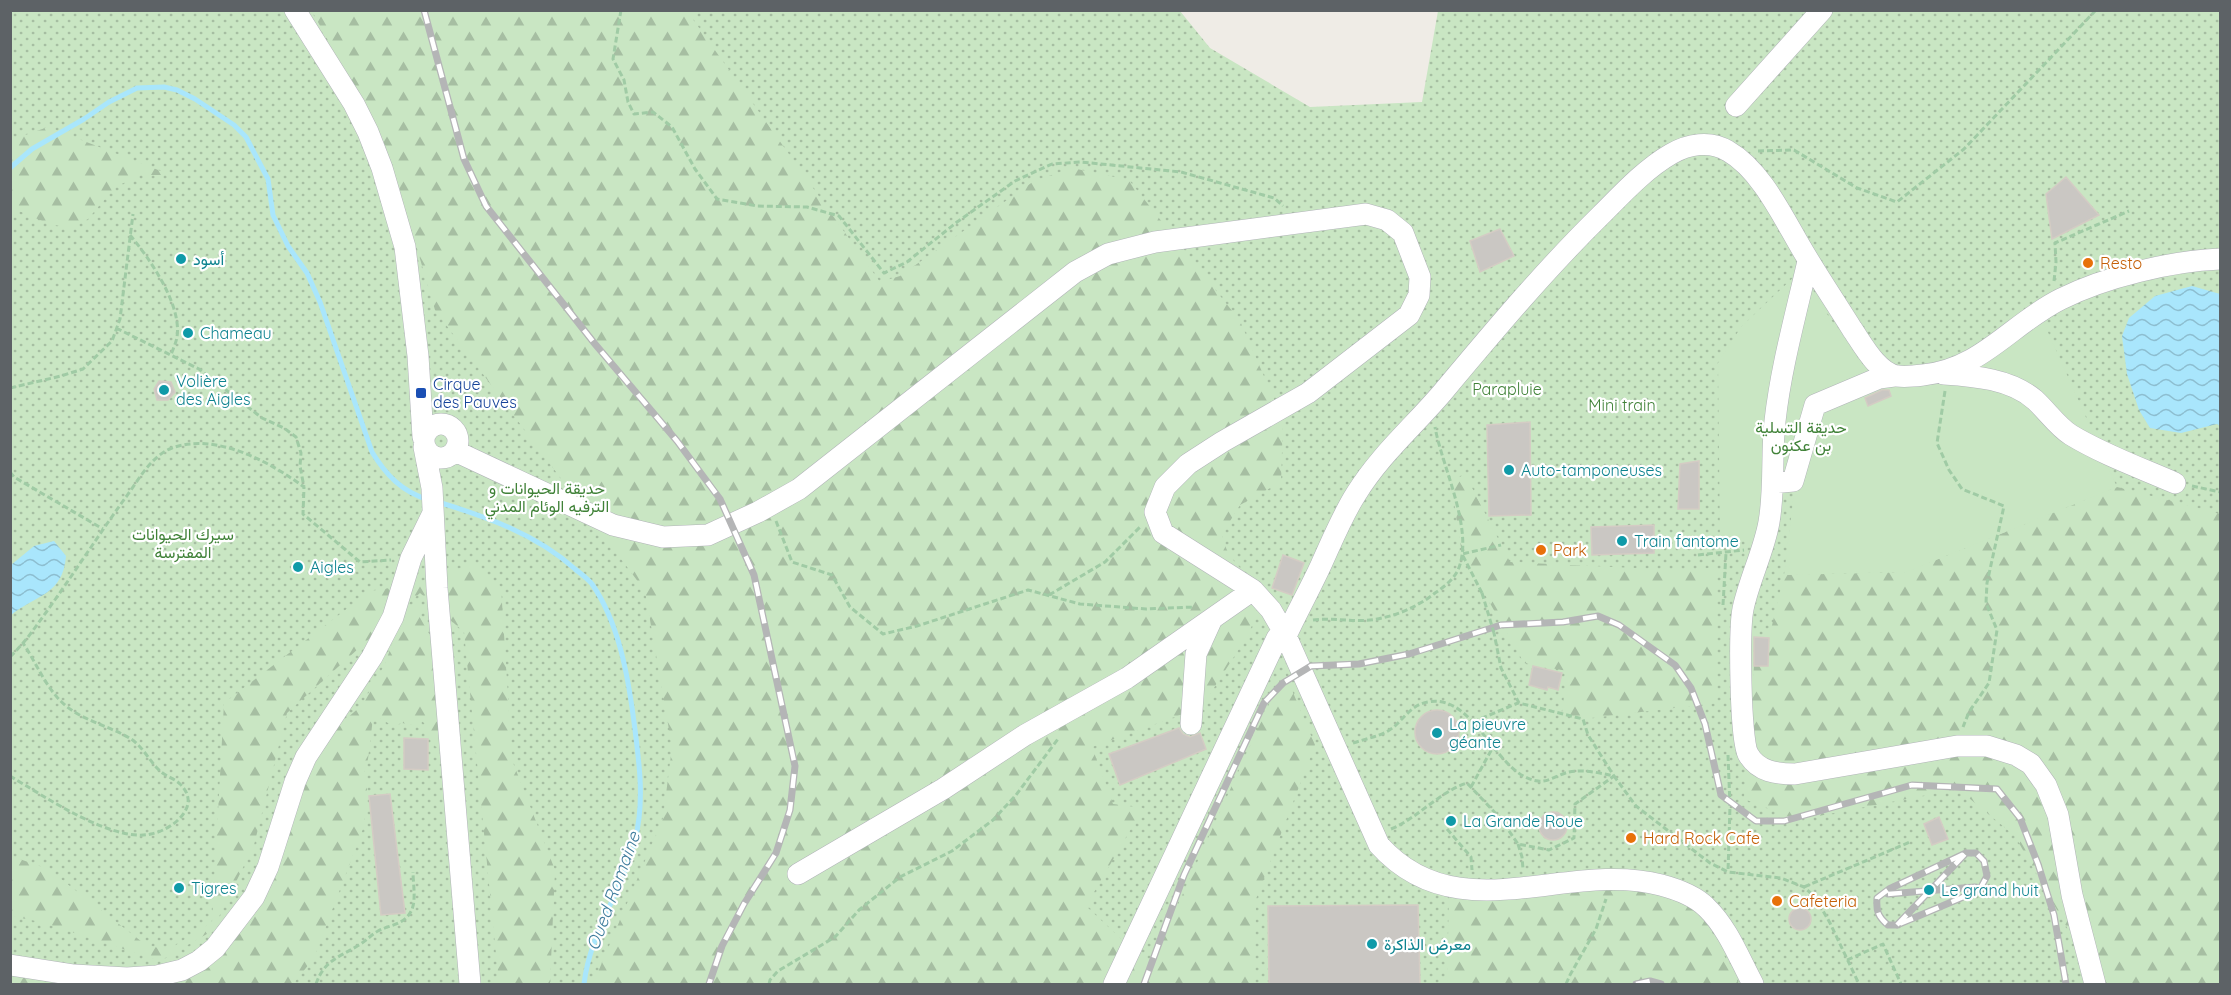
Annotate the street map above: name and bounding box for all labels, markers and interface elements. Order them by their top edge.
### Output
place label: أسود [193,249,224,270]
marker: أسود [174,252,188,266]
place label: Resto [2100,253,2142,273]
marker: Resto [2081,256,2095,270]
place label: Chameau [200,323,272,343]
marker: Chameau [181,326,195,340]
place label: Volière des Aigles [176,371,250,409]
place label: Cirque des Pauves [433,374,517,412]
park label: Parapluie [1472,379,1542,399]
marker: Volière des Aigles [157,383,171,397]
marker: Cirque des Pauves [414,386,428,400]
park label: Mini train [1588,395,1656,415]
park label: حديقة التسلية بن عكنون [1755,417,1847,456]
place label: Auto-tamponeuses [1521,460,1662,480]
marker: Auto-tamponeuses [1502,463,1516,477]
park label: حديقة الحيوانات و الترفيه الوئام المدني [485,478,609,520]
park label: سيرك الحيوانات المفترسة [132,524,234,563]
place label: Train fantome [1634,531,1739,551]
marker: Train fantome [1615,534,1629,548]
place label: Park [1553,540,1587,560]
marker: Park [1534,543,1548,557]
place label: Aigles [310,557,354,577]
marker: Aigles [291,560,305,574]
place label: La pieuvre géante [1449,714,1526,752]
marker: La pieuvre géante [1430,726,1444,740]
place label: La Grande Roue [1463,811,1583,831]
marker: La Grande Roue [1444,814,1458,828]
water label: Oued Romaine [581,828,645,953]
place label: Hard Rock Cafe [1643,828,1760,848]
marker: Hard Rock Cafe [1624,831,1638,845]
place label: Tigres [191,878,236,898]
place label: Le grand huit [1941,880,2039,900]
marker: Tigres [172,881,186,895]
marker: Le grand huit [1922,883,1936,897]
place label: Cafeteria [1789,891,1857,911]
marker: Cafeteria [1770,894,1784,908]
place label: معرض الذاكرة [1384,934,1471,955]
marker: معرض الذاكرة [1365,937,1379,951]

